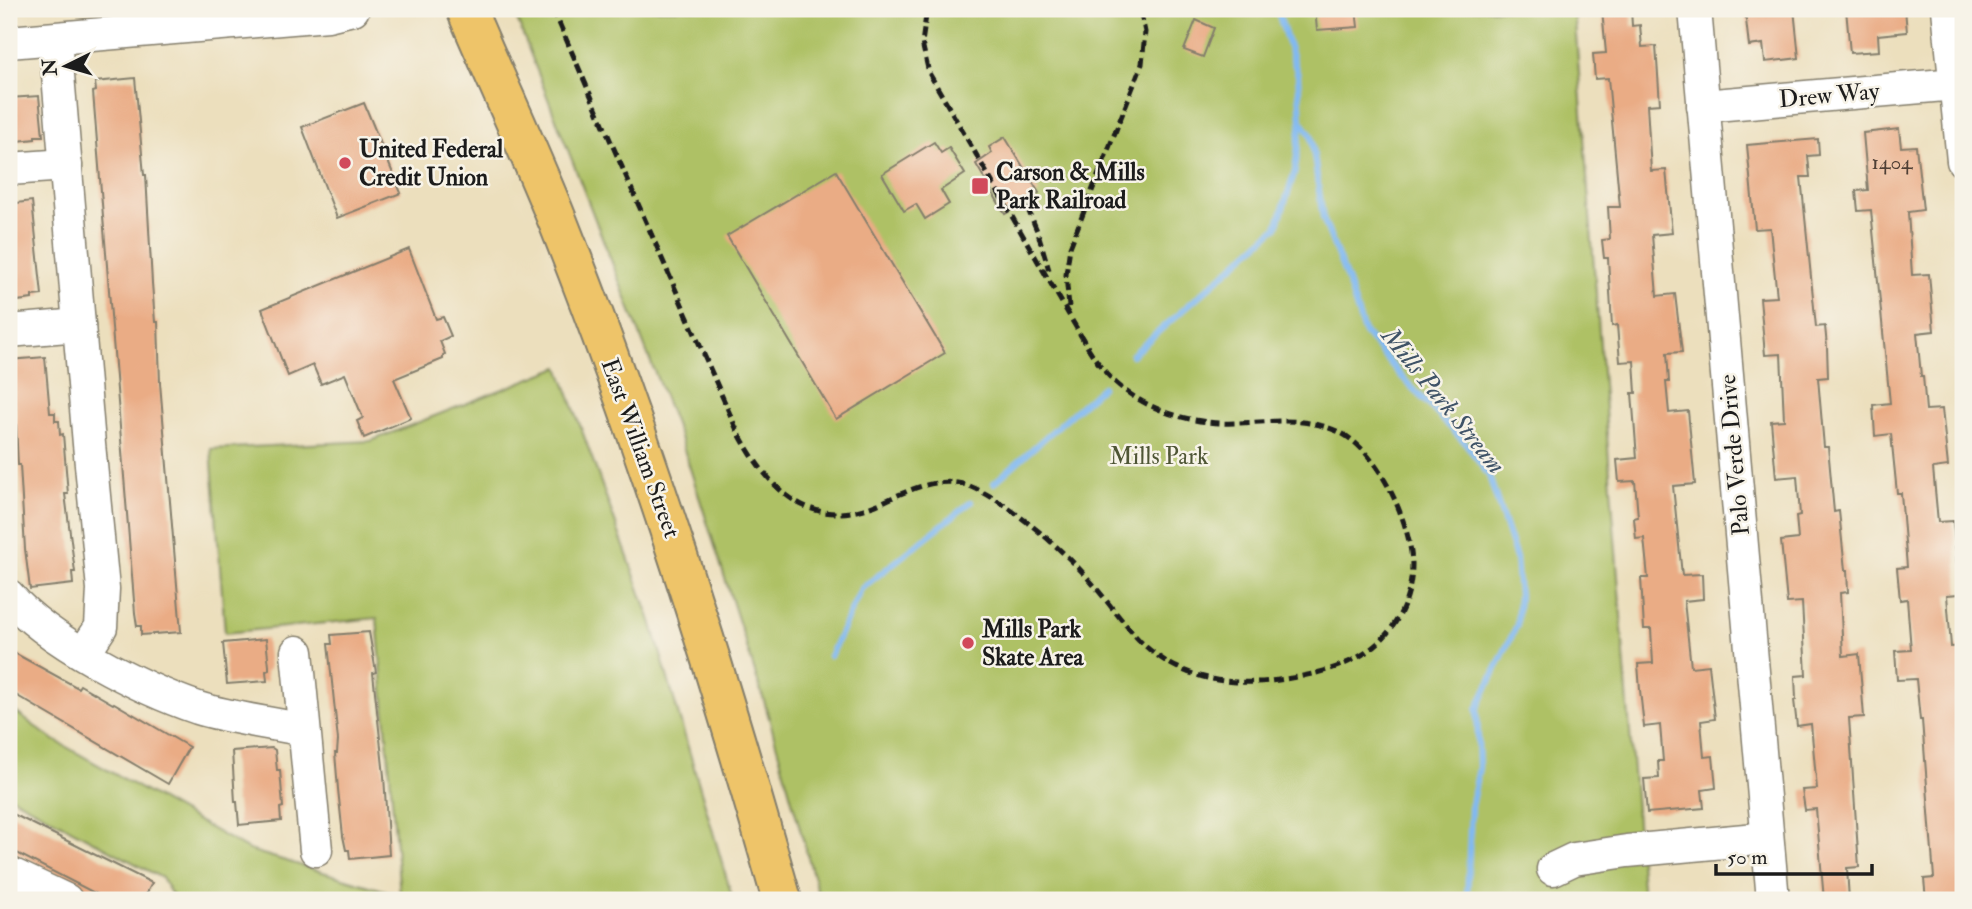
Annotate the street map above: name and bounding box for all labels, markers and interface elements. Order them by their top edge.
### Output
north arrow [32,32,102,102]
text: N [37,57,63,78]
street label: Drew Way [1777,76,1881,115]
place label: United Federal Credit Union [359,134,504,193]
house number: 1404 [1872,149,1914,176]
marker: United Federal Credit Union [337,155,353,171]
place label: Carson & Mills Park Railroad [996,157,1145,216]
marker: Carson & Mills Park Railroad [970,176,990,196]
water label: Mills Park Stream [1373,319,1512,480]
street label: East William Street [594,354,688,543]
street label: Palo Verde Drive [1712,373,1757,537]
park label: Mills Park [1110,441,1209,472]
place label: Mills Park Skate Area [981,614,1085,673]
marker: Mills Park Skate Area [960,635,976,651]
scale bar [1716,832,1872,876]
text: 50 m [1727,844,1768,871]

